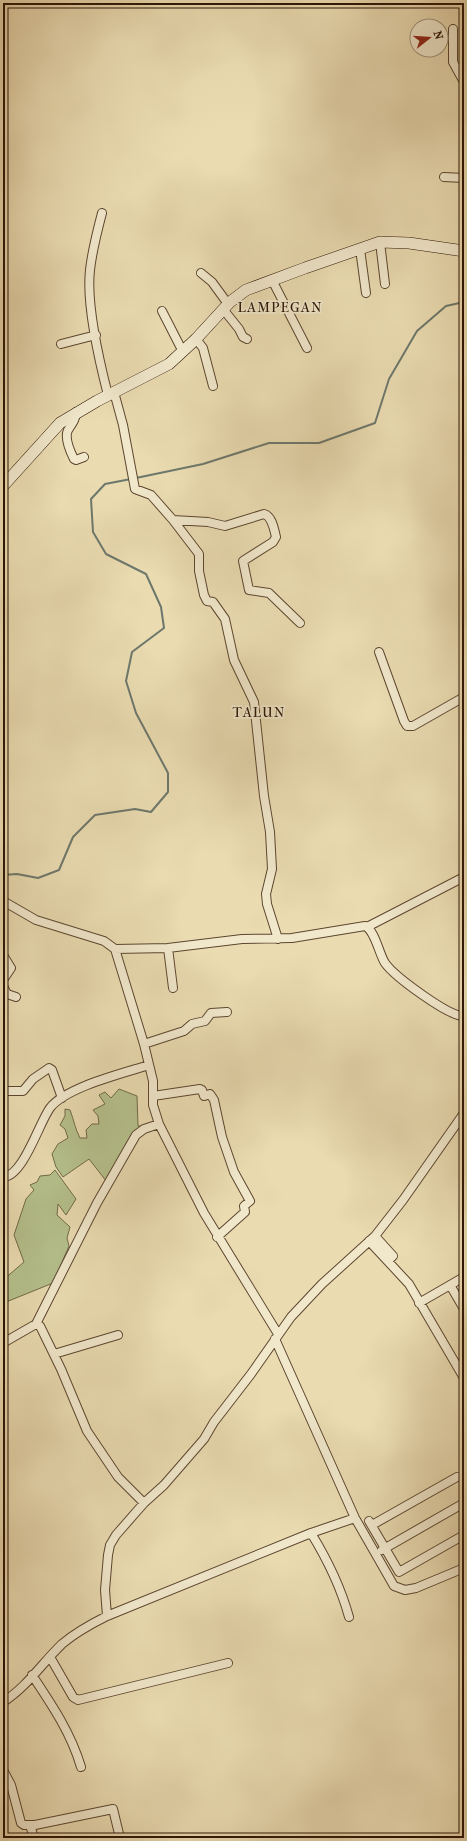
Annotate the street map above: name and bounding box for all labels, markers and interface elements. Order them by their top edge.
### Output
north arrow [409,18,449,58]
text: N [431,29,446,42]
district label: LAMPEGAN [237,299,323,316]
district label: TALUN [233,704,285,721]

